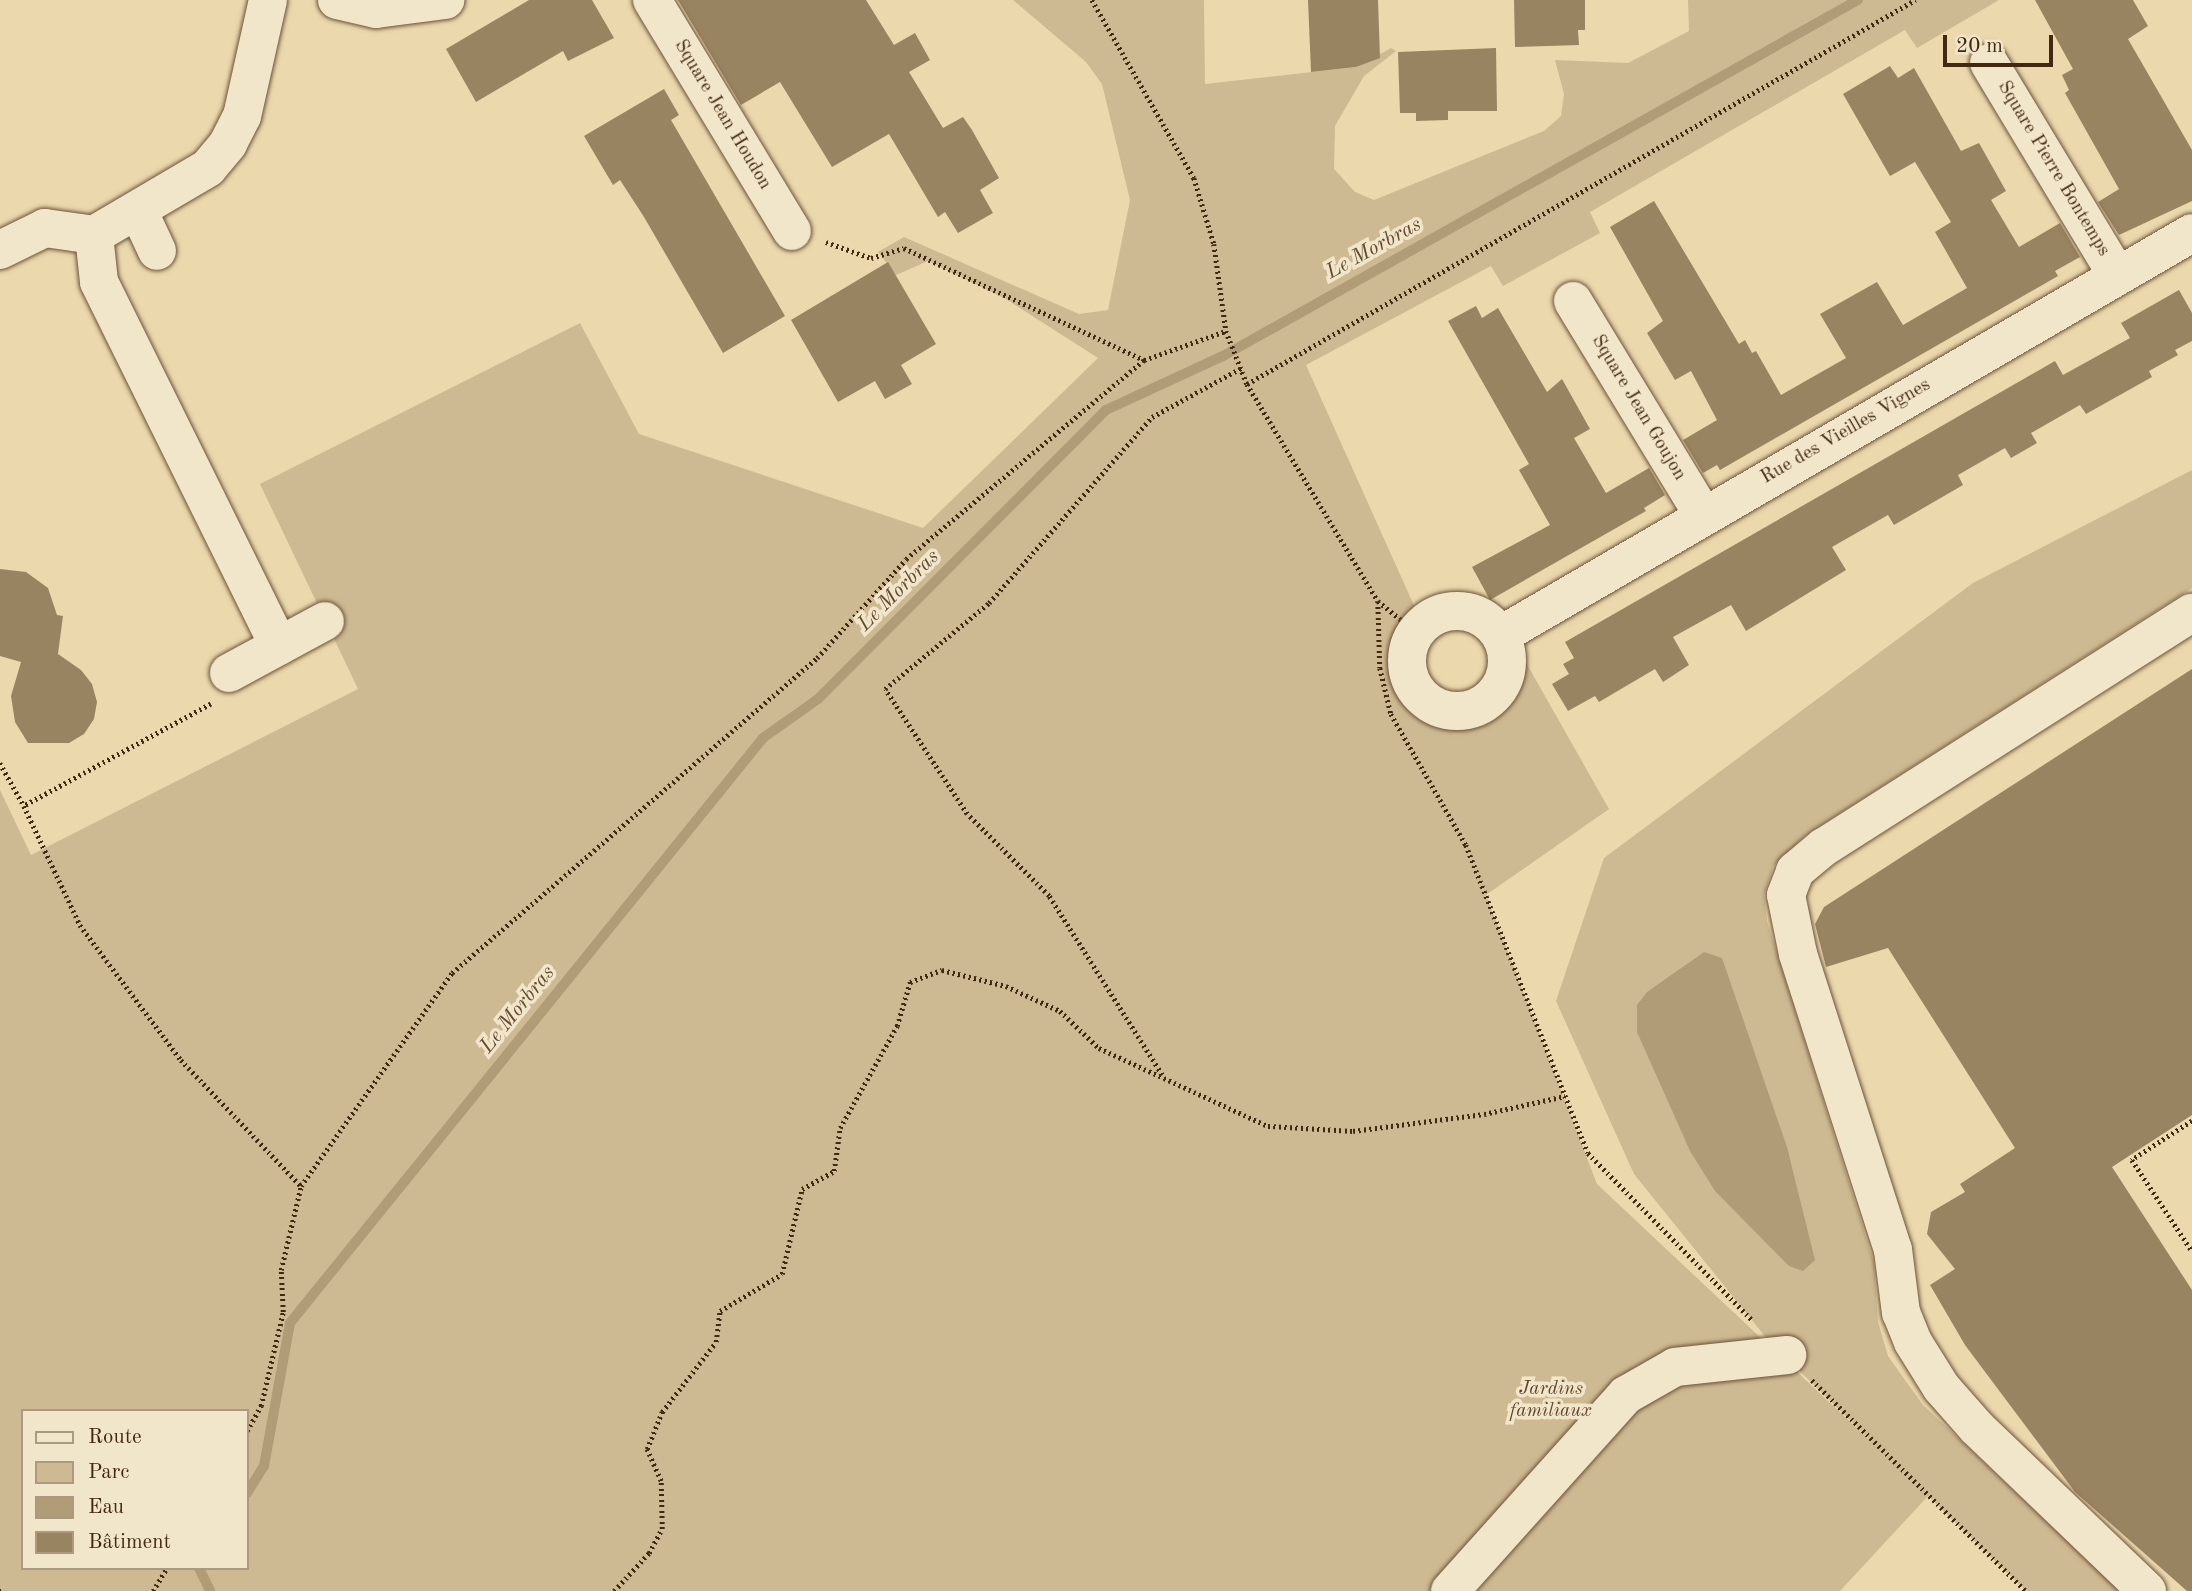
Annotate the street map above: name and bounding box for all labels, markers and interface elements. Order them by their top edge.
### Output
scale bar [1947,21,2057,65]
street label: Square Jean Houdon [668,36,776,194]
text: 20 m [1956,36,2003,57]
street label: Square Pierre Bontemps [1992,77,2114,261]
water label: Le Morbras [1322,212,1426,286]
street label: Square Jean Goujon [1586,331,1690,485]
street label: Rue des Vieilles Vignes [1757,374,1935,490]
water label: Le Morbras [853,545,945,637]
water label: Le Morbras [475,961,561,1059]
park label: Jardins familiaux [1510,1379,1592,1423]
legend [21,1409,248,1570]
text: Route [88,1427,142,1448]
text: Parc [88,1462,130,1483]
text: Eau [88,1497,124,1518]
text: Bâtiment [88,1532,171,1553]

